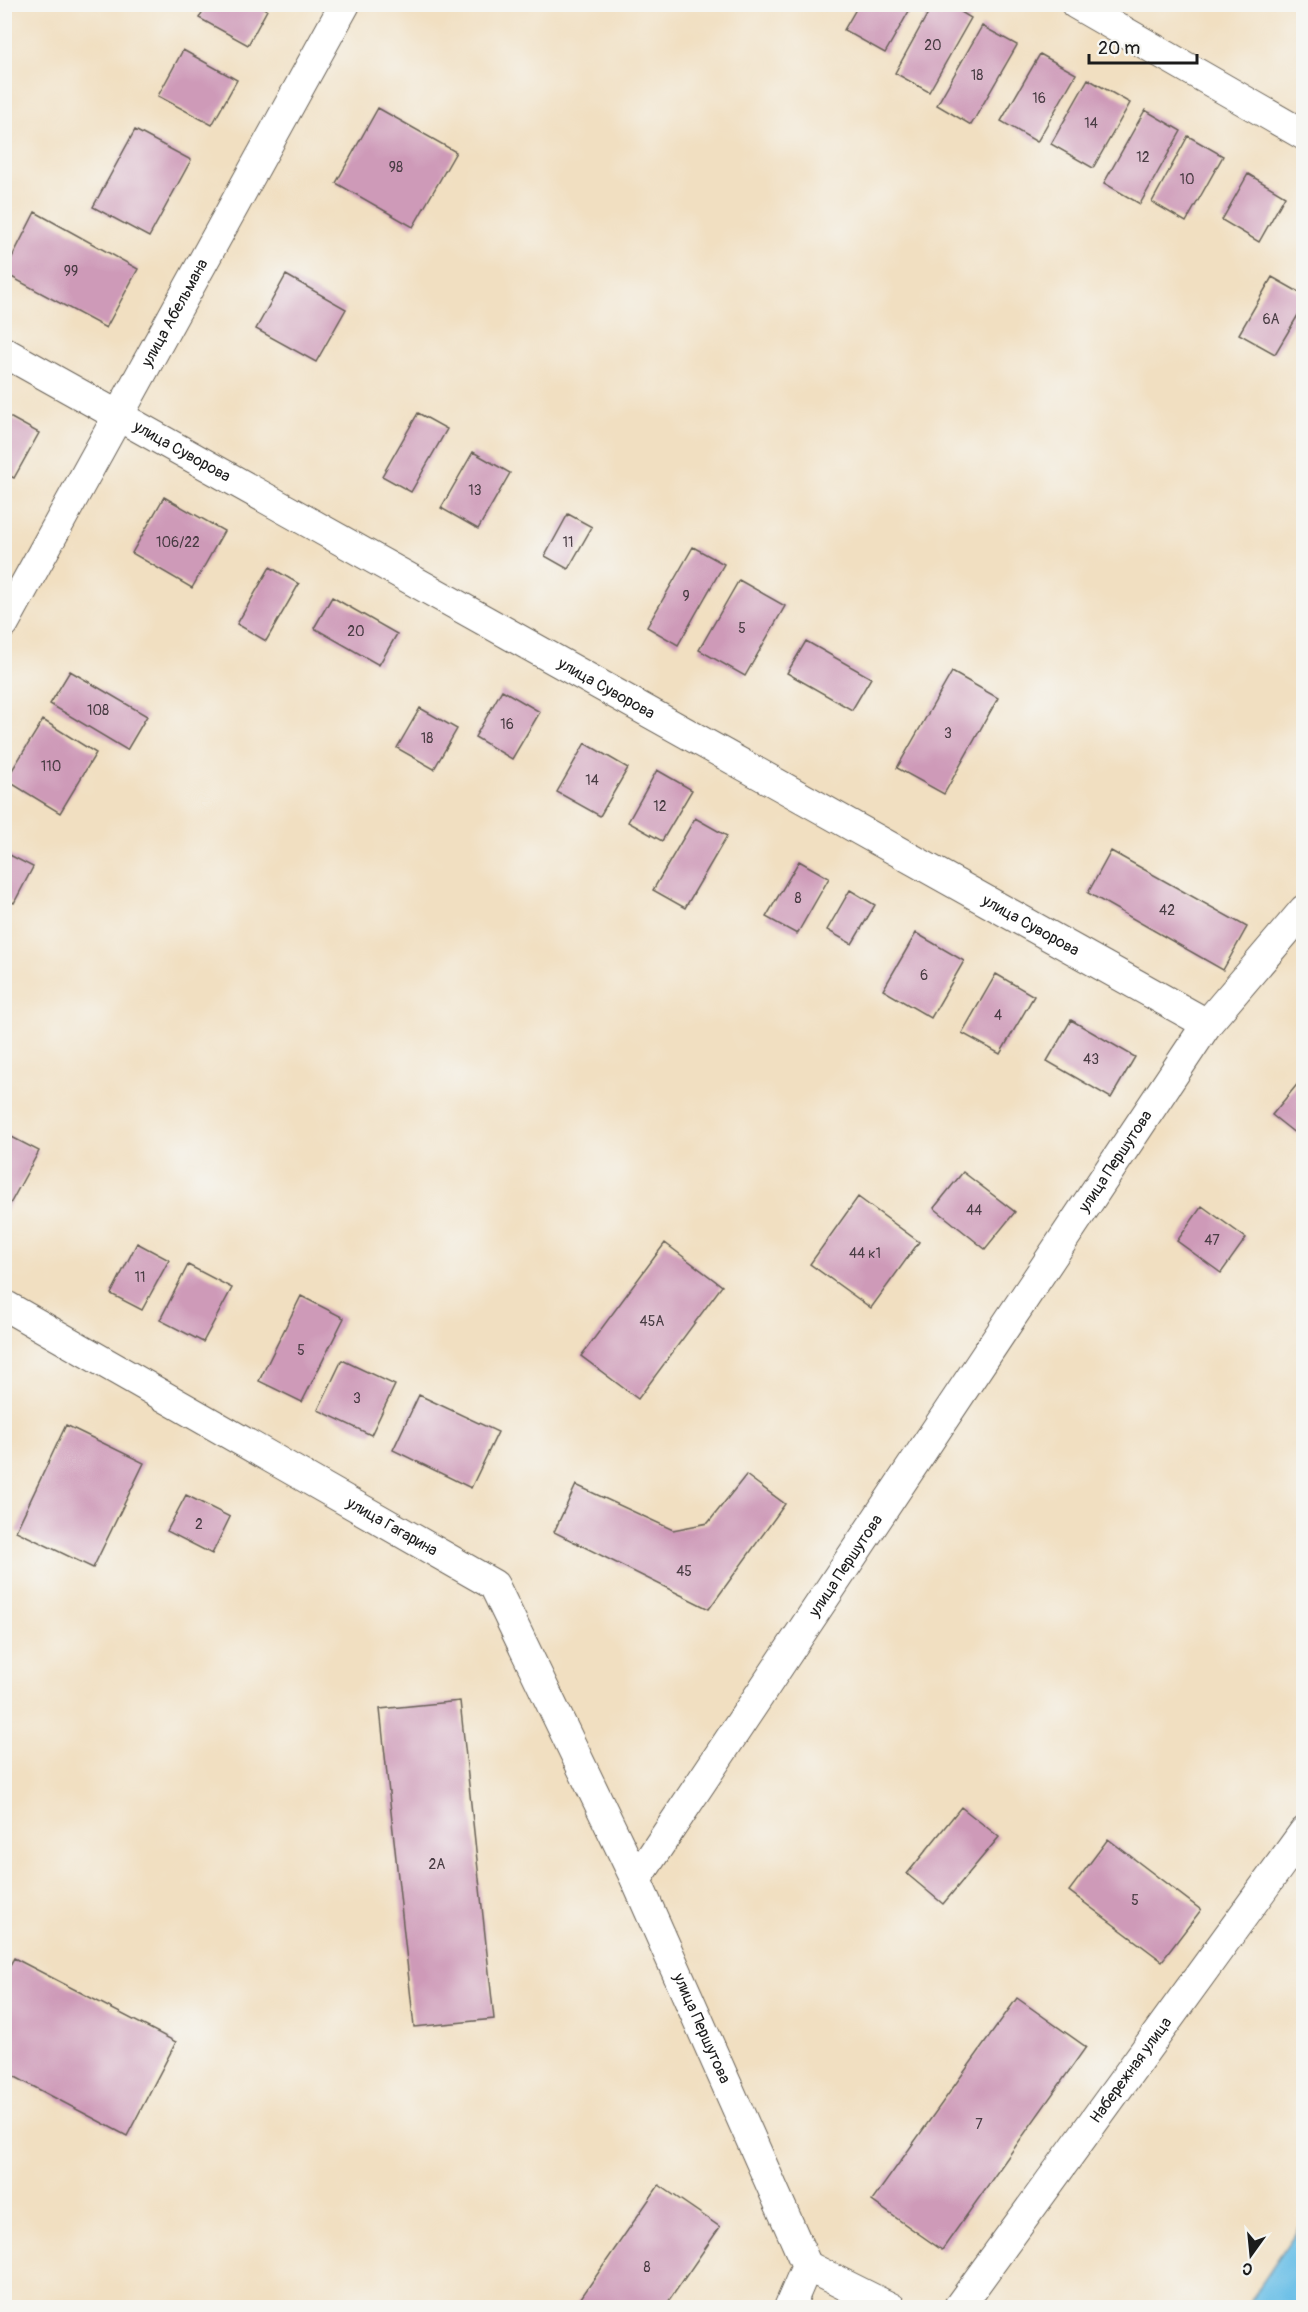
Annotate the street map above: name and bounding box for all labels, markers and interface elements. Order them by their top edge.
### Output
scale bar [1089,27,1197,65]
house number: 20 [924,37,942,54]
text: 20 m [1098,37,1140,60]
house number: 18 [971,67,983,84]
house number: 16 [1032,90,1046,107]
house number: 14 [1084,115,1098,132]
house number: 12 [1136,149,1150,166]
house number: 98 [389,159,403,176]
house number: 10 [1179,171,1195,188]
street label: улица Абельмана [137,256,213,371]
house number: 99 [64,263,78,280]
house number: 6А [1262,311,1280,328]
street label: улица Суворова [129,416,234,487]
house number: 13 [468,482,482,499]
house number: 106/22 [156,534,200,551]
house number: 11 [563,534,573,551]
house number: 9 [682,588,690,605]
house number: 5 [738,620,746,637]
house number: 20 [347,623,365,640]
street label: улица Суворова [553,653,658,724]
house number: 108 [87,702,109,719]
house number: 16 [500,716,514,733]
house number: 3 [944,725,952,742]
house number: 18 [421,730,433,747]
house number: 110 [41,758,61,775]
house number: 14 [585,772,599,789]
house number: 12 [653,798,667,815]
house number: 8 [794,890,802,907]
street label: улица Суворова [978,890,1083,961]
house number: 42 [1159,902,1175,919]
house number: 6 [920,967,928,984]
house number: 4 [994,1007,1002,1024]
house number: 43 [1083,1051,1099,1068]
street label: улица Першутова [1074,1106,1157,1217]
house number: 44 [966,1202,982,1219]
house number: 47 [1204,1232,1220,1249]
house number: 44 к1 [849,1245,881,1262]
house number: 11 [135,1269,145,1286]
house number: 45А [640,1313,664,1330]
house number: 5 [297,1342,305,1359]
house number: 3 [353,1390,361,1407]
street label: улица Гагарина [342,1492,441,1561]
street label: улица Першутова [804,1511,887,1621]
house number: 2 [195,1516,203,1533]
house number: 45 [676,1563,692,1580]
house number: 2А [429,1856,445,1873]
house number: 5 [1131,1892,1139,1909]
street label: улица Першутова [668,1969,735,2087]
street label: Набережная улица [1086,2013,1176,2127]
house number: 7 [975,2116,983,2133]
north arrow [1221,2225,1281,2285]
text: С [1240,2258,1255,2279]
house number: 8 [643,2259,651,2276]

